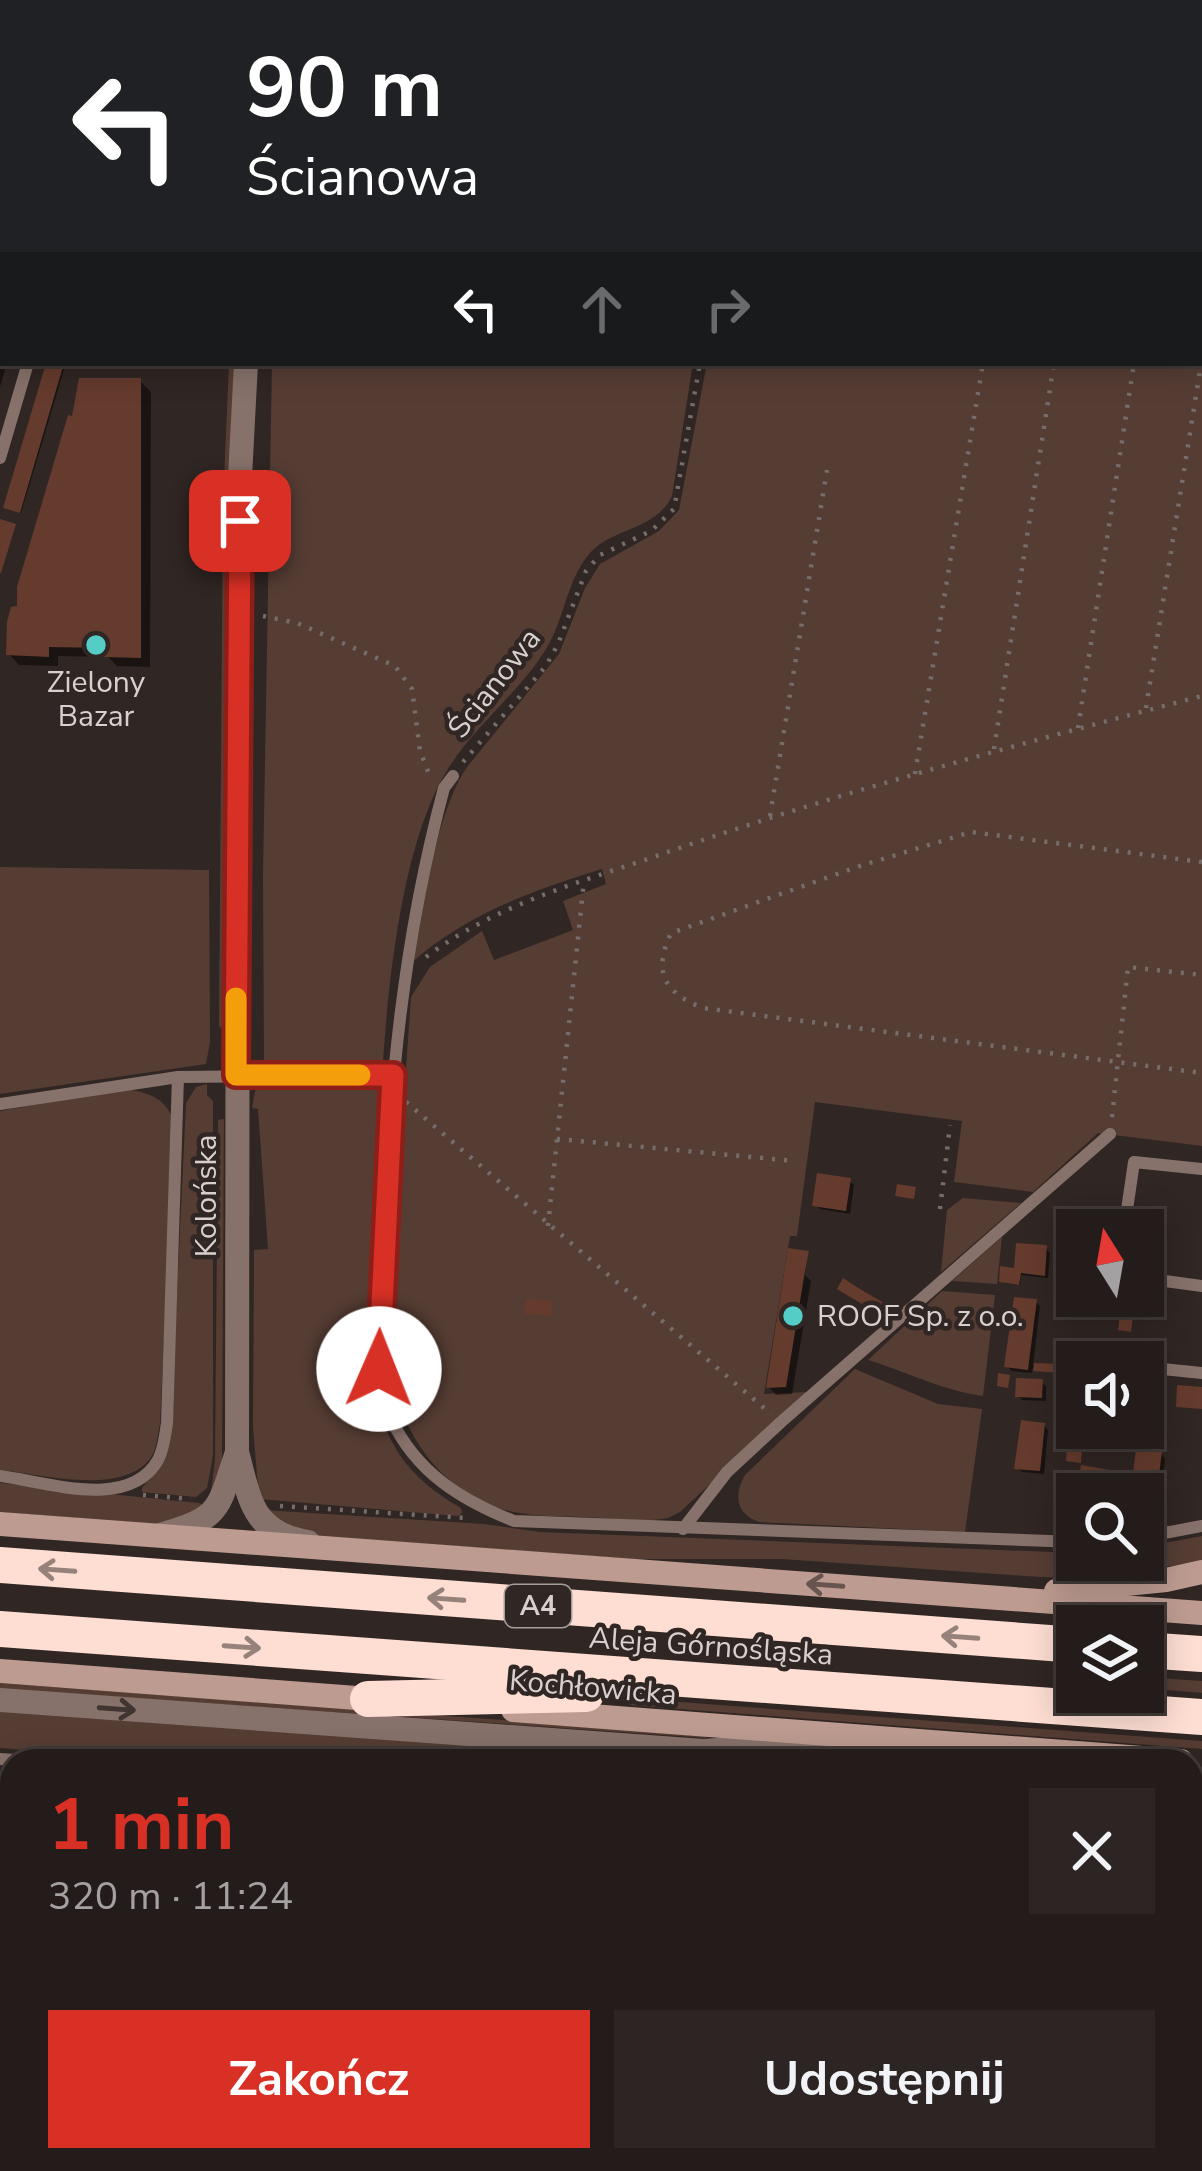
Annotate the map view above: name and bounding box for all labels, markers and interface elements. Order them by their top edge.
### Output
text: 90 m [246,31,443,146]
icon: left [48,48,204,204]
text: Ścianowa [246,140,479,214]
icon: left [443,276,509,342]
icon: ahead [569,276,635,342]
icon: right [695,276,761,342]
pin [189,470,291,572]
icon: arrive [207,488,273,554]
street label: Ścianowa [438,620,550,747]
marker: Zielony Bazar [83,632,109,658]
place label: Zielony Bazar [47,662,146,737]
street label: Kolońska [186,1135,227,1257]
north arrow [1056,1209,1164,1317]
map controls [1056,1209,1164,1713]
place label: ROOF Sp. z o.o. [817,1296,1024,1337]
marker: ROOF Sp. z o.o. [780,1303,806,1329]
position arrow [316,1306,442,1432]
button: sound [1056,1341,1164,1449]
button: search [1056,1473,1164,1581]
one-way arrow [38,1558,77,1581]
one-way arrow [806,1574,845,1597]
road number: A4 [505,1585,571,1627]
one-way arrow [427,1587,466,1610]
button: layers [1056,1605,1164,1713]
street label: Aleja Górnośląska [588,1618,834,1675]
one-way arrow [941,1626,980,1649]
one-way arrow [222,1636,261,1659]
street label: Kochłowicka [507,1660,678,1715]
one-way arrow [97,1698,136,1721]
text: 1 min [48,1776,234,1874]
button: close [1029,1788,1155,1914]
text: 320 m · 11:24 [48,1870,293,1923]
button: Zakończ [48,2010,590,2148]
button: Udostępnij [614,2010,1155,2148]

